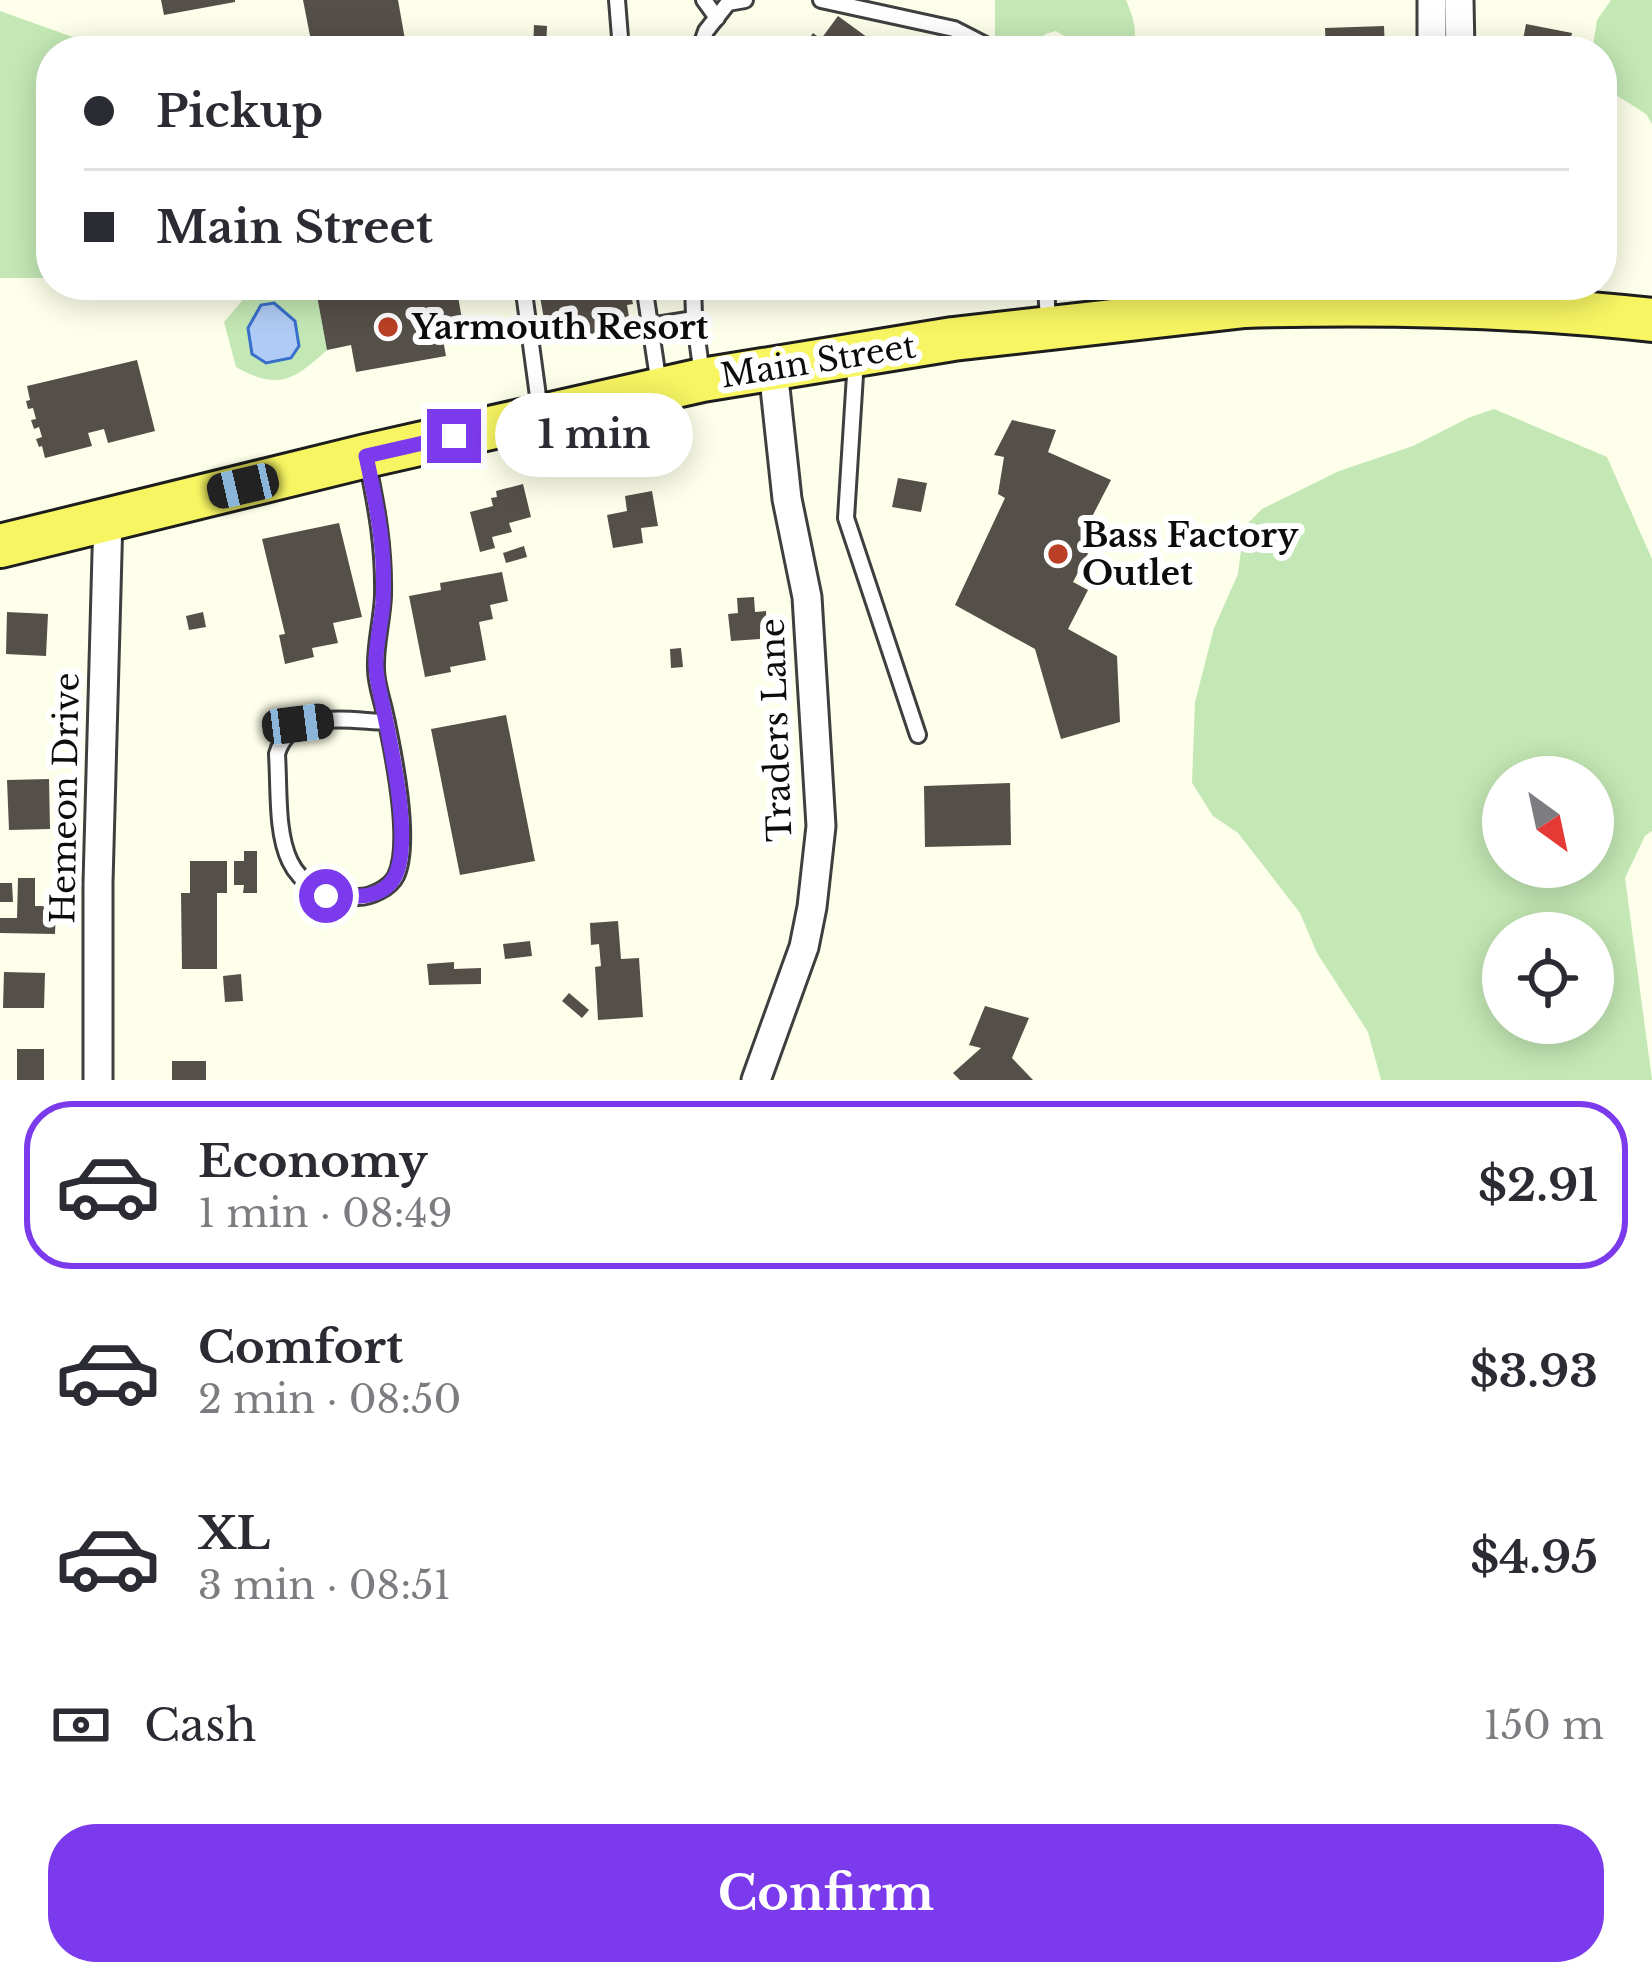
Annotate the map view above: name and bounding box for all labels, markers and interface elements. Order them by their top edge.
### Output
text: Pickup [156,83,323,139]
text: Main Street [156,199,433,255]
place label: Yarmouth Resort [411,307,709,348]
marker: Yarmouth Resort [375,314,401,340]
street label: Main Street [718,325,919,397]
callout: 1 min [496,394,694,478]
route end [427,409,481,463]
text: 1 min [538,410,650,459]
car [204,460,282,512]
place label: Bass Factory Outlet [1082,515,1299,594]
marker: Bass Factory Outlet [1045,541,1071,567]
street label: Traders Lane [752,618,800,842]
street label: Hemeon Drive [42,672,88,924]
car [260,702,336,746]
north arrow [1482,756,1614,888]
map controls [1482,756,1614,1044]
route start [299,869,353,923]
button: locate [1482,912,1614,1044]
icon: car [54,1131,162,1239]
text: Economy [198,1133,428,1189]
text: $2.91 [1478,1157,1598,1213]
text: 1 min · 08:49 [198,1189,453,1238]
icon: car [54,1317,162,1425]
text: Comfort [198,1319,403,1375]
text: $3.93 [1470,1343,1598,1399]
text: 2 min · 08:50 [198,1375,461,1424]
icon: car [54,1503,162,1611]
text: XL [198,1505,270,1561]
text: $4.95 [1470,1529,1598,1585]
text: 3 min · 08:51 [198,1561,451,1610]
icon: cash [48,1692,114,1758]
text: Cash [144,1697,256,1753]
text: 150 m [1484,1701,1604,1750]
button: Confirm [48,1824,1604,1962]

